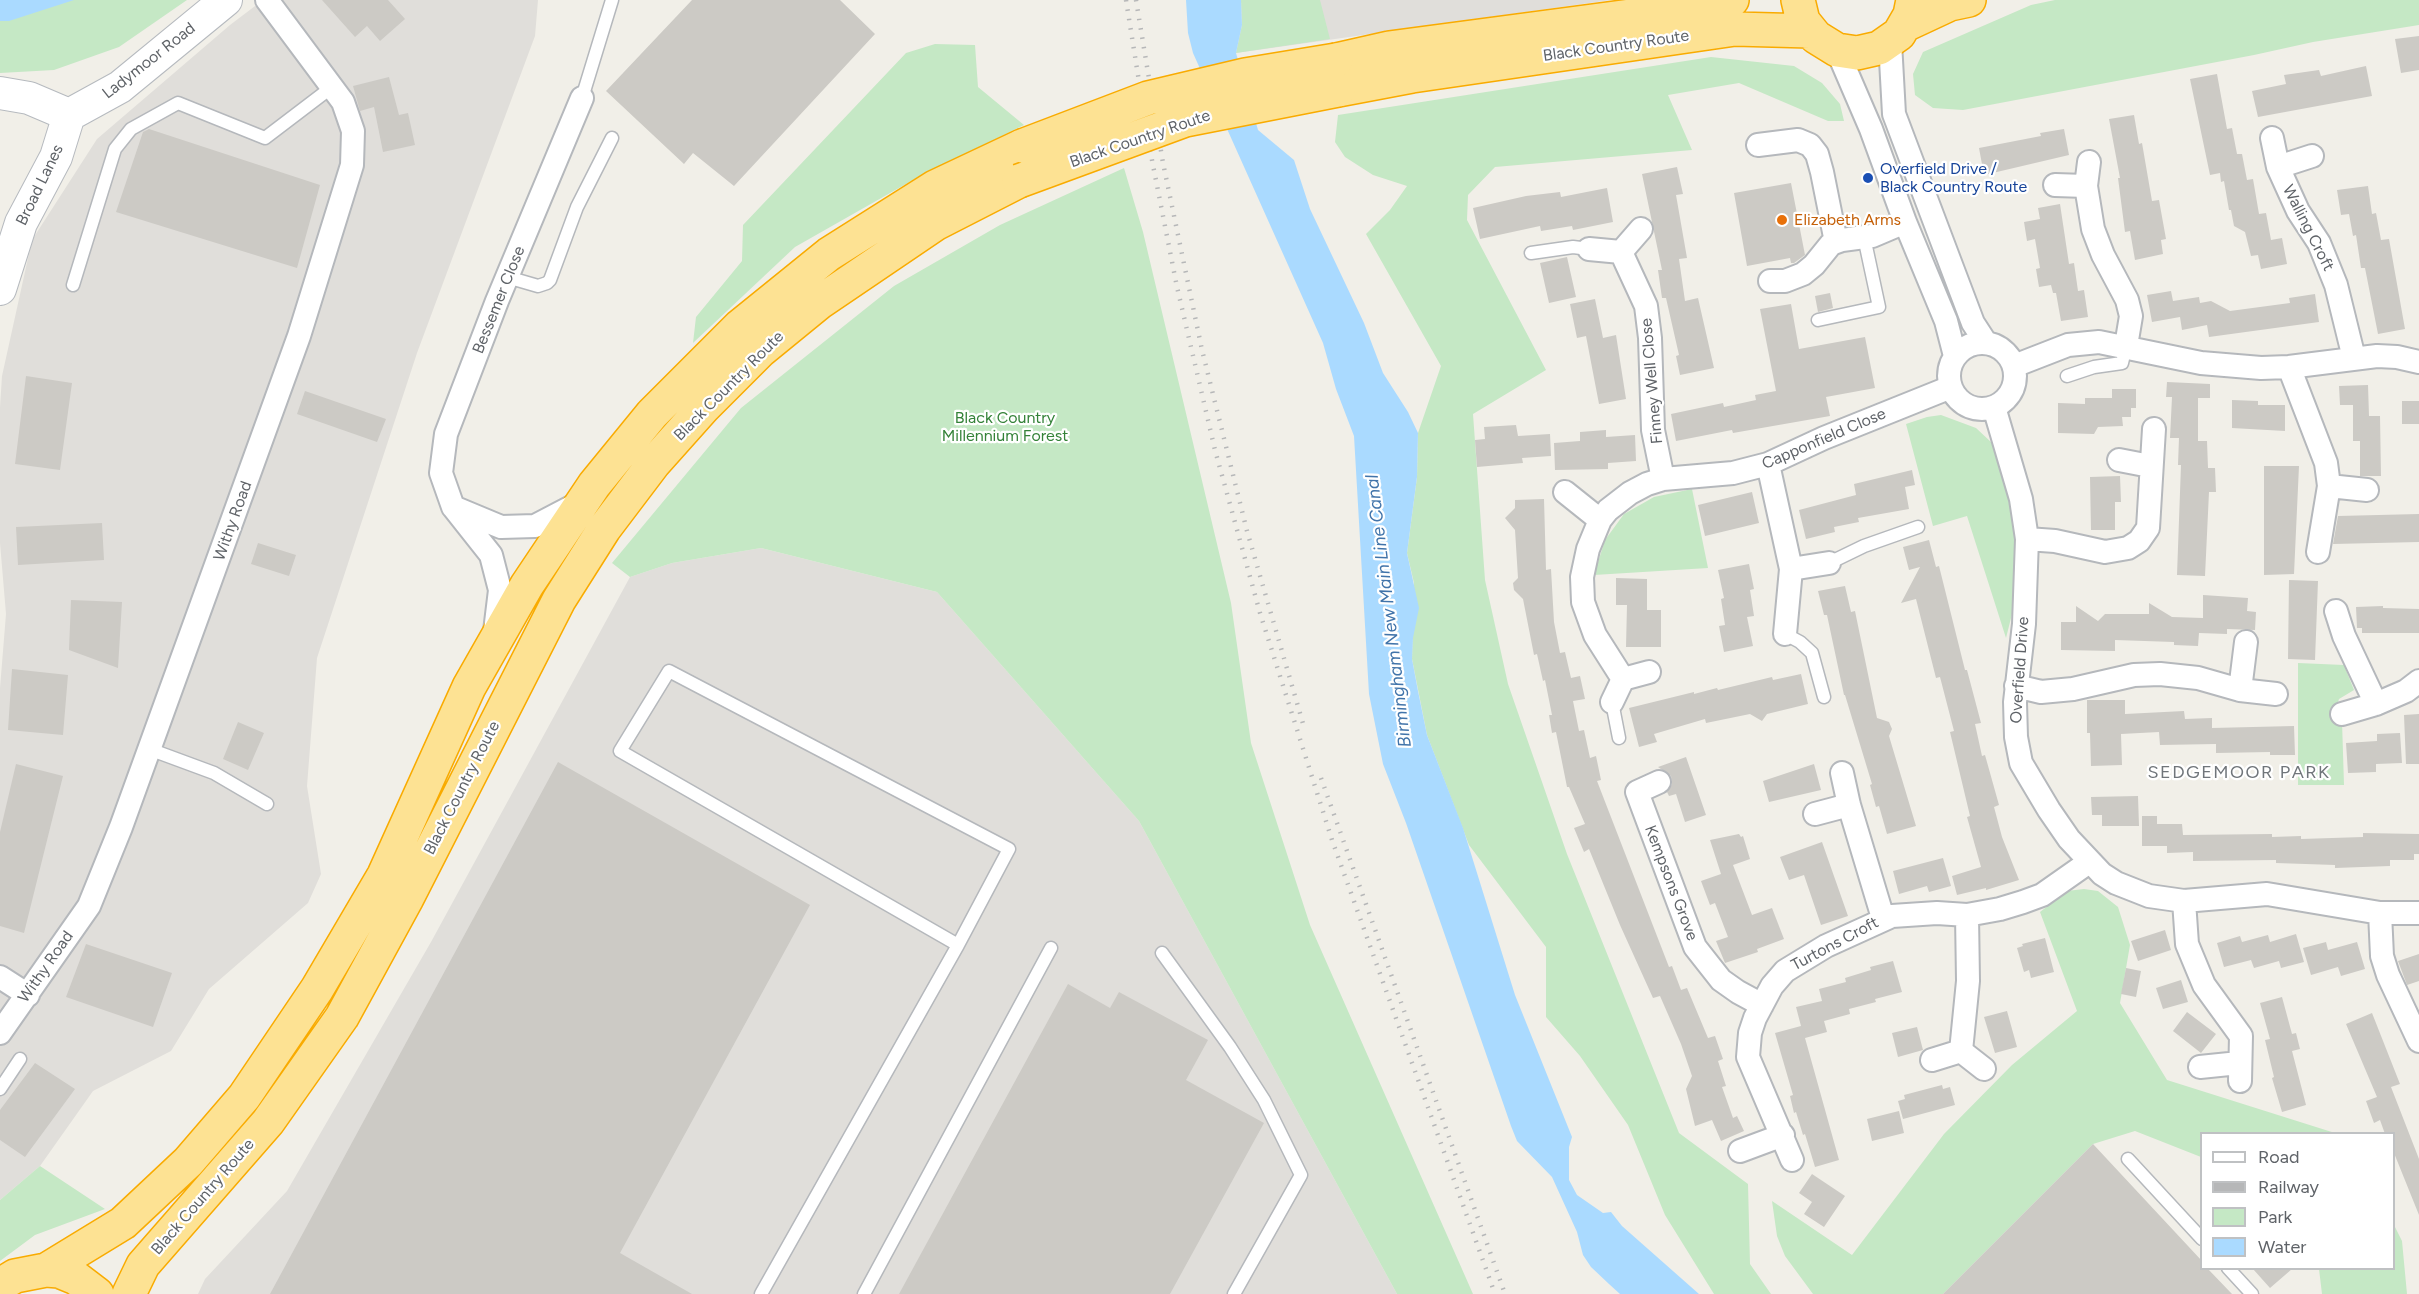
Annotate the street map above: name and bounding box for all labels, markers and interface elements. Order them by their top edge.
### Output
street label: Ladymoor Road [99,19,199,103]
street label: Black Country Route [1542,26,1690,66]
street label: Black Country Route [1067,106,1213,172]
street label: Broad Lanes [12,141,68,229]
place label: Overfield Drive / Black Country Route [1880,159,2027,197]
marker: Overfield Drive / Black Country Route [1861,171,1875,185]
street label: Walling Croft [2278,182,2338,274]
place label: Elizabeth Arms [1794,210,1901,230]
marker: Elizabeth Arms [1775,213,1789,227]
street label: Bessemer Close [469,243,529,357]
street label: Finney Well Close [1637,317,1667,445]
street label: Black Country Route [670,327,788,445]
street label: Capponfield Close [1759,404,1889,474]
park label: Black Country Millennium Forest [942,408,1068,446]
water label: Birmingham New Main Line Canal [1362,473,1416,749]
street label: Withy Road [210,479,256,563]
street label: Overfield Drive [2007,616,2033,724]
street label: Black Country Route [420,718,504,858]
district label: SEDGEMOOR PARK [2147,762,2331,784]
street label: Kempsons Grove [1640,823,1702,943]
street label: Turtons Croft [1788,913,1882,975]
street label: Withy Road [14,927,78,1007]
legend [2200,1132,2395,1270]
street label: Black Country Route [147,1135,259,1259]
text: Road [2258,1146,2299,1168]
text: Railway [2258,1176,2319,1198]
text: Park [2258,1206,2292,1228]
text: Water [2258,1236,2306,1258]

